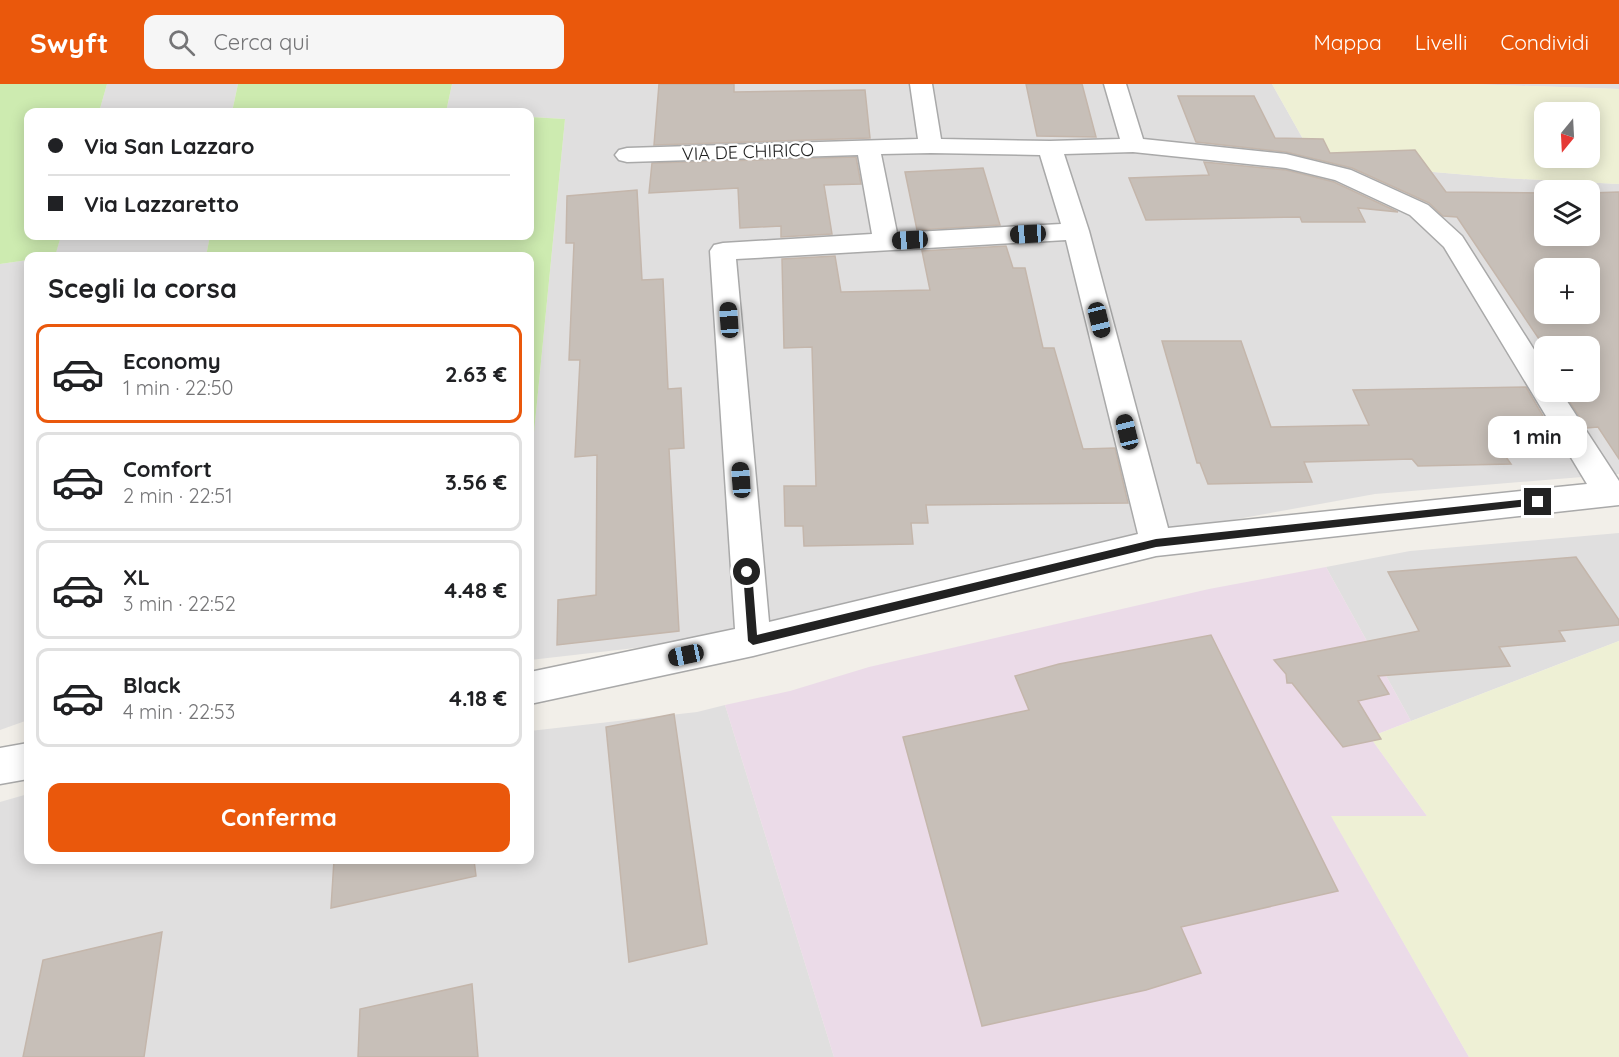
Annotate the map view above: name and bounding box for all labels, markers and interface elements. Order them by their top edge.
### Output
search box [144,15,564,69]
text: Swyft [30,25,108,60]
icon: search [165,26,198,59]
text: Cerca qui [213,28,310,56]
text: Mappa [1313,29,1382,55]
text: Livelli [1415,29,1467,55]
text: Condividi [1500,29,1589,55]
north arrow [1534,102,1600,168]
map controls [1534,102,1600,402]
text: Via San Lazzaro [84,132,254,160]
street label: VIA DE CHIRICO [681,138,815,165]
button: layers [1534,180,1600,246]
text: Via Lazzaretto [84,190,239,218]
car [1010,224,1046,244]
car [892,230,928,250]
button: + [1534,258,1600,324]
text: Scegli la corsa [48,271,237,305]
car [1086,300,1112,340]
car [719,301,739,339]
button: − [1534,336,1600,402]
icon: car [51,347,105,401]
text: Economy [123,347,221,375]
text: 2.63 € [445,360,507,388]
text: 1 min · 22:50 [123,375,233,400]
car [1114,412,1140,452]
callout: 1 min [1488,415,1588,457]
text: 1 min [1513,424,1562,449]
icon: car [51,455,105,509]
text: Comfort [123,455,212,483]
car [731,461,751,499]
text: 3.56 € [445,468,507,496]
text: 2 min · 22:51 [123,483,233,508]
route end [1524,488,1551,515]
route start [733,558,760,585]
icon: car [51,563,105,617]
text: XL [123,563,150,591]
text: 4.48 € [444,576,507,604]
text: 3 min · 22:52 [123,591,236,616]
car [667,642,705,668]
icon: car [51,671,105,725]
text: Black [123,671,181,699]
text: 4.18 € [449,684,507,712]
text: 4 min · 22:53 [123,699,235,724]
button: Conferma [48,783,510,852]

